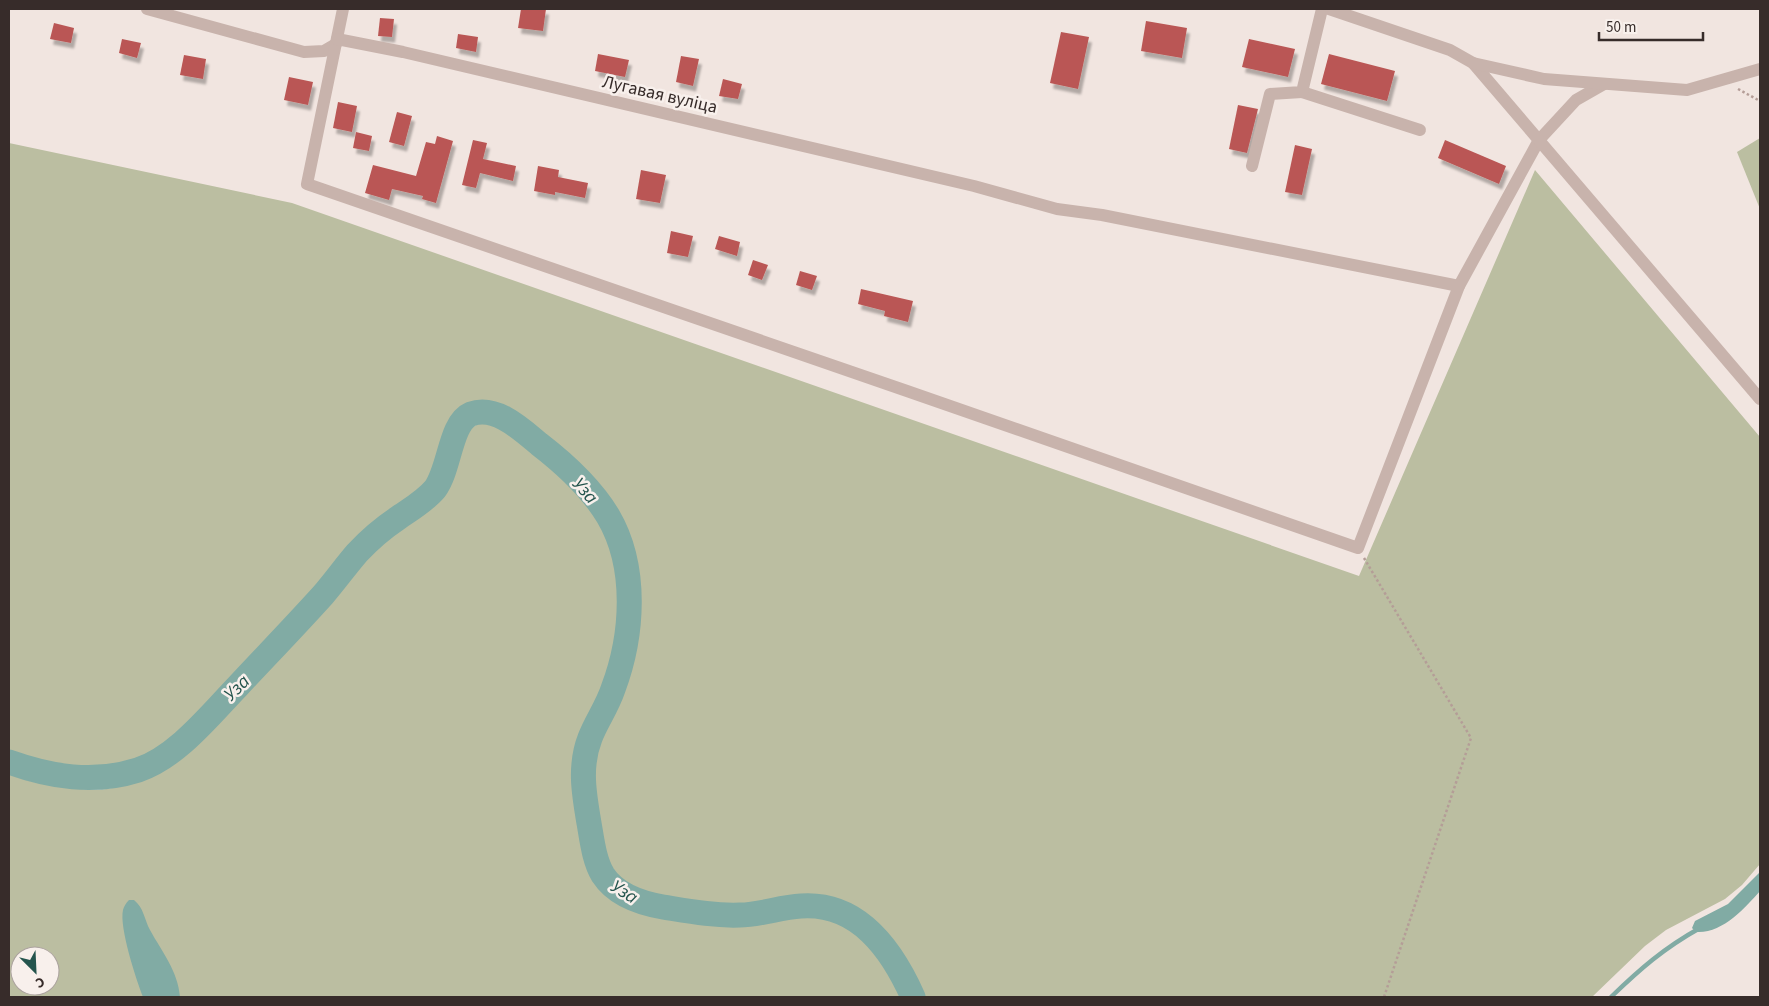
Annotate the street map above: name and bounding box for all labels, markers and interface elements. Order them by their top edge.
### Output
scale bar [1599,10,1703,42]
text: 50 m [1606,17,1636,38]
street label: Лугавая вуліца [600,69,720,120]
water label: Уза [566,472,604,510]
water label: Уза [218,669,256,707]
water label: Уза [605,874,643,911]
north arrow [10,946,60,996]
text: С [32,971,48,993]

